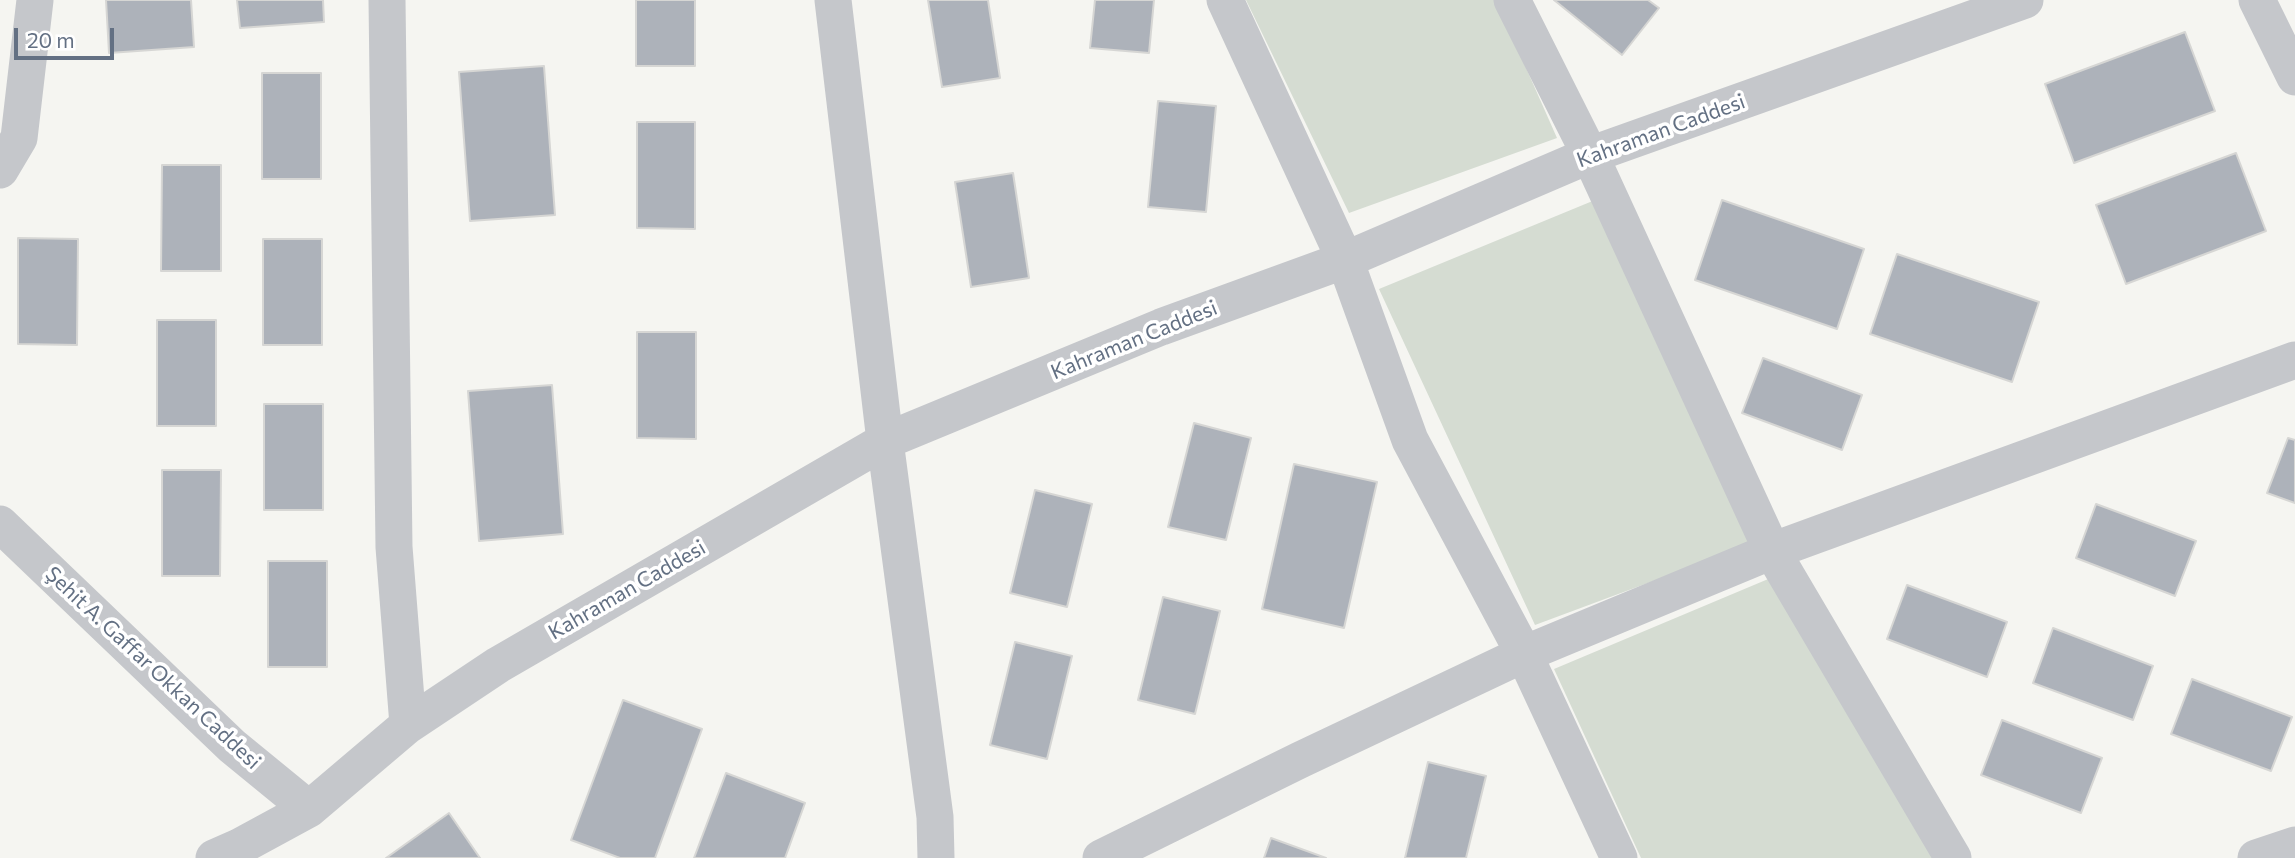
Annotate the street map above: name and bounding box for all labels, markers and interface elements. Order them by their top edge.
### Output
scale bar [18,14,117,58]
text: 20 m [27,27,75,52]
street label: Kahraman Caddesi [1573,89,1749,173]
street label: Kahraman Caddesi [1047,295,1221,385]
street label: Kahraman Caddesi [544,535,710,645]
street label: Şehit A. Gaffar Okkan Caddesi [40,562,266,774]

